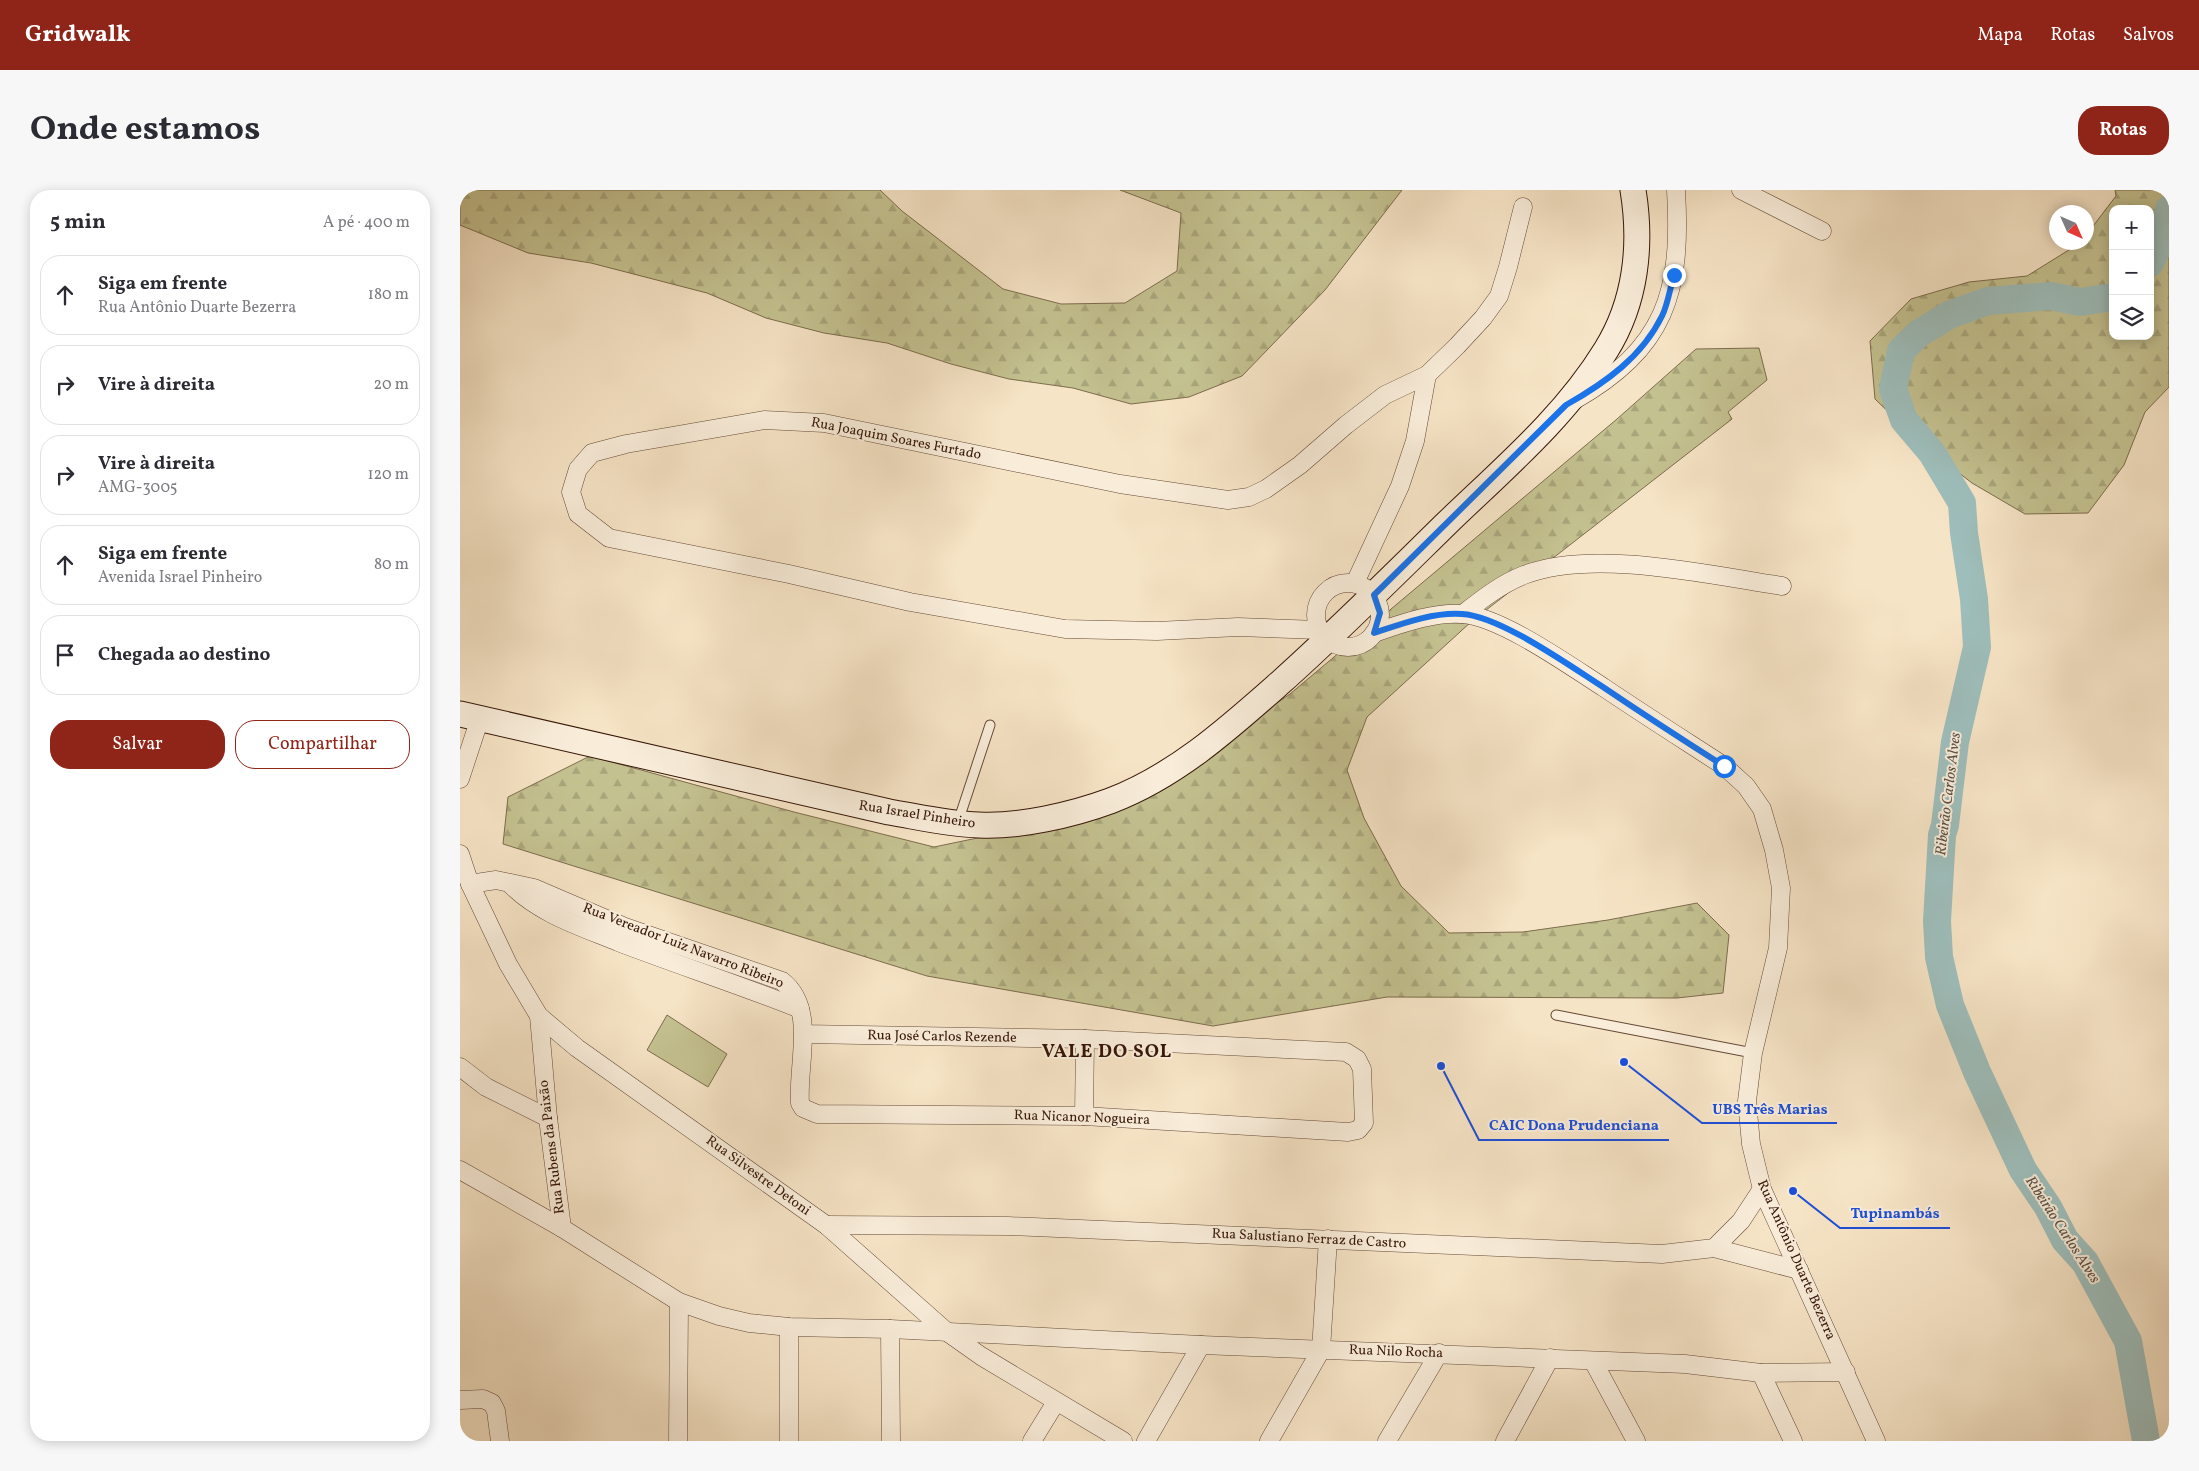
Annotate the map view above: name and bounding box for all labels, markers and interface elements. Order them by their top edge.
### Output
text: Gridwalk [25,18,131,52]
text: Mapa [1978,23,2023,48]
text: Rotas [2051,23,2095,48]
text: Salvos [2123,23,2174,48]
text: Onde estamos [30,106,260,154]
button: Rotas [2078,106,2169,155]
north arrow [2049,205,2094,250]
map controls [2109,205,2154,340]
button: + [2109,205,2154,250]
text: 5 min [50,208,106,237]
text: A pé · 400 m [323,212,410,234]
button: − [2109,250,2154,295]
route end [1663,264,1686,287]
text: Siga em frente [98,271,227,297]
icon: ahead [51,281,79,309]
text: 180 m [368,284,409,306]
button: layers [2109,295,2154,340]
text: Rua Antônio Duarte Bezerra [98,297,296,319]
icon: right [51,371,79,399]
text: Vire à direita [98,372,215,398]
text: 20 m [374,374,409,396]
street label: Rua Joaquim Soares Furtado [809,413,983,465]
text: Vire à direita [98,451,215,477]
icon: right [51,461,79,489]
text: 120 m [367,464,409,486]
text: AMG-3005 [98,477,178,499]
text: Siga em frente [98,541,227,567]
icon: ahead [51,551,79,579]
text: 80 m [374,554,409,576]
text: Avenida Israel Pinheiro [98,567,262,589]
icon: arrive [51,641,79,669]
text: Chegada ao destino [98,642,270,668]
button: Salvar [50,720,225,769]
button: Compartilhar [235,720,410,769]
water label: Ribeirão Carlos Alves [1931,731,1967,857]
route start [1713,755,1736,778]
street label: Rua Israel Pinheiro [857,796,977,834]
street label: Rua Vereador Luiz Navarro Ribeiro [580,899,786,993]
street label: Rua José Carlos Rezende [867,1026,1017,1048]
district label: VALE DO SOL [1042,1039,1172,1065]
street label: Rua Rubens da Paixão [534,1079,570,1215]
callout: UBS Três Marias [1702,1093,1837,1123]
text: UBS Três Marias [1712,1100,1828,1121]
street label: Rua Nicanor Nogueira [1014,1106,1150,1130]
callout: CAIC Dona Prudenciana [1479,1110,1669,1140]
text: CAIC Dona Prudenciana [1489,1116,1659,1137]
street label: Rua Silvestre Detoni [702,1132,814,1220]
water label: Ribeirão Carlos Alves [2019,1172,2105,1288]
street label: Rua Antônio Duarte Bezerra [1752,1177,1840,1343]
callout: Tupinambás [1840,1198,1950,1228]
text: Tupinambás [1850,1204,1940,1225]
street label: Rua Salustiano Ferraz de Castro [1211,1224,1407,1254]
street label: Rua Nilo Rocha [1349,1341,1443,1363]

